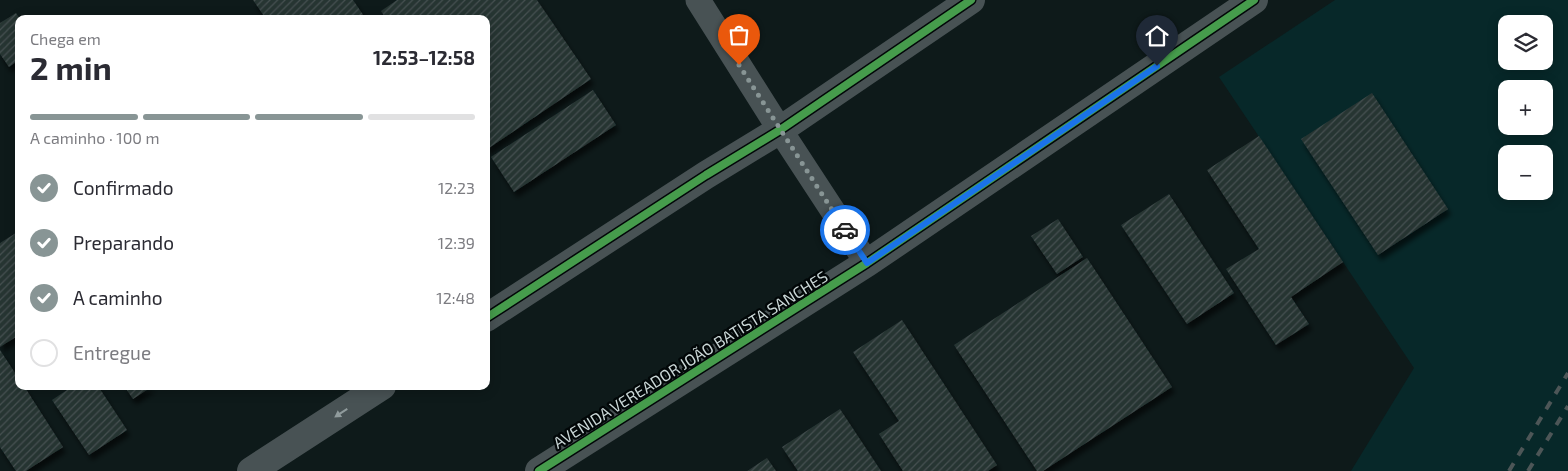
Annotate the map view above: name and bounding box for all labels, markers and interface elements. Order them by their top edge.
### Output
pin [718,14,760,65]
pin [1136,15,1178,66]
map controls [1498,15,1553,200]
button: layers [1498,15,1553,70]
icon: bag [725,21,753,49]
icon: home [1143,22,1171,50]
text: Chega em [30,29,101,48]
text: 12:53–12:58 [373,46,475,69]
text: 2 min [30,48,112,86]
button: + [1498,80,1553,135]
text: A caminho · 100 m [30,128,160,147]
button: − [1498,145,1553,200]
icon: check [30,174,58,202]
text: Confirmado [73,176,174,199]
text: 12:23 [438,178,475,197]
courier [820,205,870,255]
icon: car [831,216,859,244]
icon: check [30,229,58,257]
text: Preparando [73,231,174,254]
text: 12:39 [438,233,475,252]
street label: AVENIDA VEREADOR JOÃO BATISTA SANCHES [549,266,831,452]
icon: check [30,284,58,312]
text: A caminho [73,286,163,309]
text: 12:48 [436,288,475,307]
text: Entregue [73,341,151,364]
one-way arrow [334,408,347,418]

